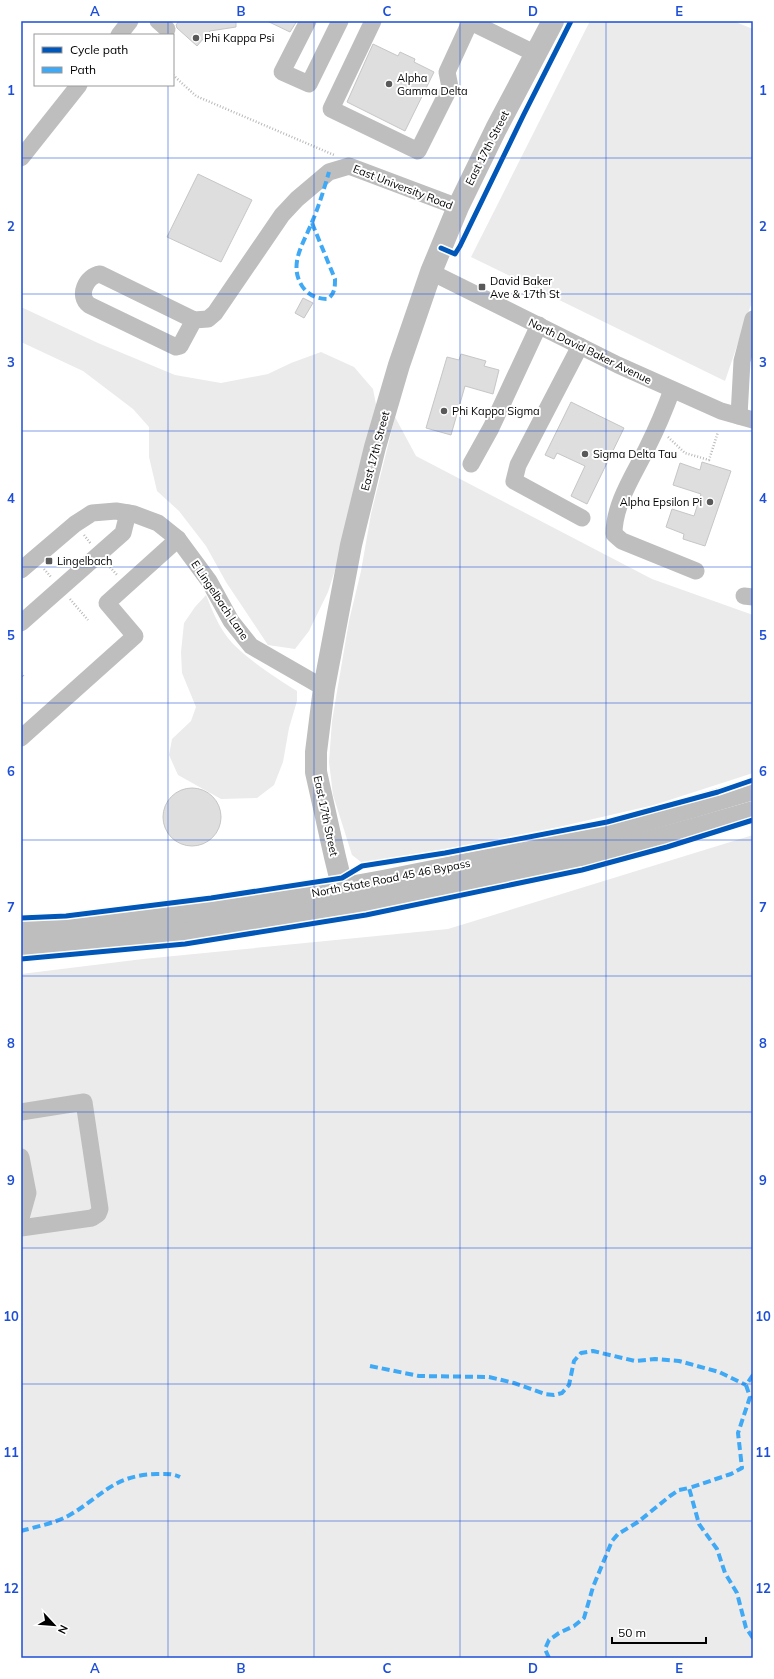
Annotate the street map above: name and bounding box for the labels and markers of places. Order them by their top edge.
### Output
place label: Phi Kappa Psi [204,31,274,45]
marker: Phi Kappa Psi [191,33,201,43]
place label: Alpha Gamma Delta [397,71,468,98]
marker: Alpha Gamma Delta [384,79,394,89]
place label: David Baker Ave & 17th St [490,274,560,301]
marker: David Baker Ave & 17th St [477,282,487,292]
place label: Phi Kappa Sigma [452,404,540,418]
marker: Phi Kappa Sigma [439,406,449,416]
place label: Sigma Delta Tau [593,447,677,461]
marker: Sigma Delta Tau [580,449,590,459]
place label: Alpha Epsilon Pi [620,495,702,509]
marker: Alpha Epsilon Pi [705,497,715,507]
place label: Lingelbach [57,554,112,568]
marker: Lingelbach [44,556,54,566]

